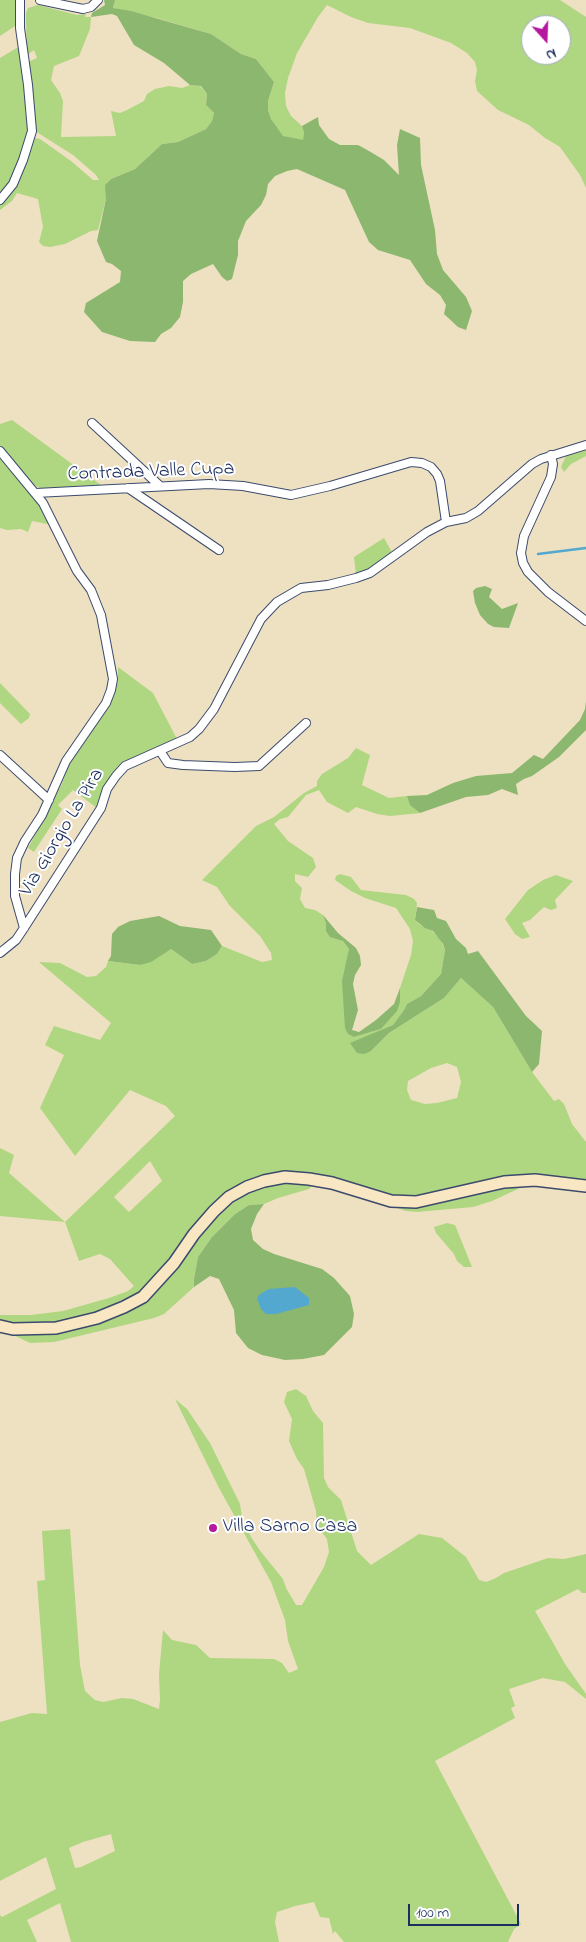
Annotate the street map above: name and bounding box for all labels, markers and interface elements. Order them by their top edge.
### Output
north arrow [521,15,571,65]
text: N [543,42,559,65]
street label: Contrada Valle Cupa [67,458,235,488]
street label: Via Giorgio La Pira [15,765,111,901]
place label: Villa Sarno Casa [223,1516,357,1540]
marker: Villa Sarno Casa [207,1522,219,1534]
scale bar [411,1894,522,1926]
text: 100 m [416,1902,449,1924]

